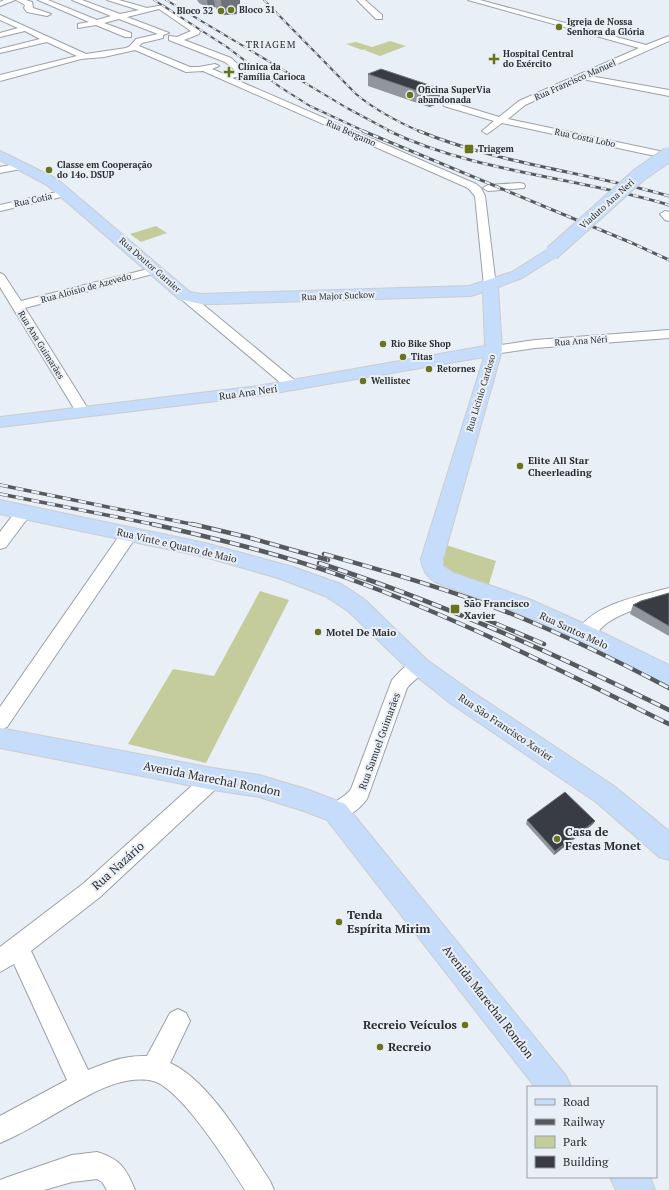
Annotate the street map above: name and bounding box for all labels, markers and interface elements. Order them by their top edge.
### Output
place label: Bloco 31 [239,4,275,16]
place label: Bloco 32 [177,5,213,17]
marker: Bloco 31 [226,5,236,15]
marker: Bloco 32 [216,6,226,16]
place label: Igreja de Nossa Senhora da Glória [567,16,645,38]
marker: Igreja de Nossa Senhora da Glória [554,22,564,32]
district label: TRIAGEM [246,38,296,51]
place label: Hospital Central do Exército [503,48,574,70]
marker: Hospital Central do Exército [488,53,500,65]
street label: Rua Francisco Manuel [532,57,618,103]
place label: Clínica da Família Carioca [238,61,305,83]
marker: Clínica da Família Carioca [223,66,235,78]
place label: Oficina SuperVia abandonada [418,84,491,106]
marker: Oficina SuperVia abandonada [405,90,415,100]
street label: Rua Bérgamo [324,117,378,149]
street label: Rua Costa Lobo [553,126,617,150]
marker: Triagem [463,143,475,155]
place label: Triagem [478,143,515,155]
place label: Classe em Cooperação do 14o. DSUP [57,159,153,181]
marker: Classe em Cooperação do 14o. DSUP [44,165,54,175]
street label: Viaduto Ana Neri [577,176,637,232]
street label: Rua Cotia [13,190,54,210]
street label: Rua Doutor Garnier [117,235,184,296]
street label: Rua Aloísio de Azevedo [40,270,132,306]
street label: Rua Major Suckow [301,289,375,303]
street label: Rua Ana Guimarães [15,309,67,382]
street label: Rua Ana Néri [554,333,608,349]
place label: Rio Bike Shop [391,338,451,350]
marker: Rio Bike Shop [378,339,388,349]
place label: Titas [411,351,433,363]
marker: Titas [398,352,408,362]
street label: Rua Licínio Cardoso [464,353,498,433]
place label: Retornes [437,363,475,375]
marker: Retornes [424,364,434,374]
place label: Wellistec [371,375,411,387]
marker: Wellistec [358,376,368,386]
street label: Rua Ana Neri [218,382,278,403]
place label: Elite All Star Cheerleading [528,454,592,479]
marker: Elite All Star Cheerleading [515,461,525,471]
street label: Rua Vinte e Quatro de Maio [116,525,239,566]
place label: São Francisco Xavier [464,597,529,622]
marker: São Francisco Xavier [449,603,461,615]
street label: Rua Santos Melo [537,609,611,652]
place label: Motel De Maio [326,626,396,639]
marker: Motel De Maio [313,627,323,637]
street label: Rua Samuel Guimarães [356,691,403,792]
street label: Rua São Francisco Xavier [456,691,556,764]
street label: Avenida Marechal Rondon [142,758,282,799]
place label: Casa de Festas Monet [565,824,641,853]
marker: Casa de Festas Monet [552,834,562,844]
street label: Rua Nazário [88,838,147,893]
place label: Tenda Espírita Mirim [347,907,430,936]
marker: Tenda Espírita Mirim [334,917,344,927]
street label: Avenida Marechal Rondon [440,942,537,1061]
place label: Recreio Veículos [363,1017,458,1032]
marker: Recreio Veículos [460,1020,470,1030]
place label: Recreio [388,1039,431,1054]
marker: Recreio [375,1042,385,1052]
legend [527,1086,657,1178]
text: Road [563,1094,590,1109]
text: Railway [563,1114,606,1129]
text: Park [563,1134,588,1149]
text: Building [563,1154,609,1169]

